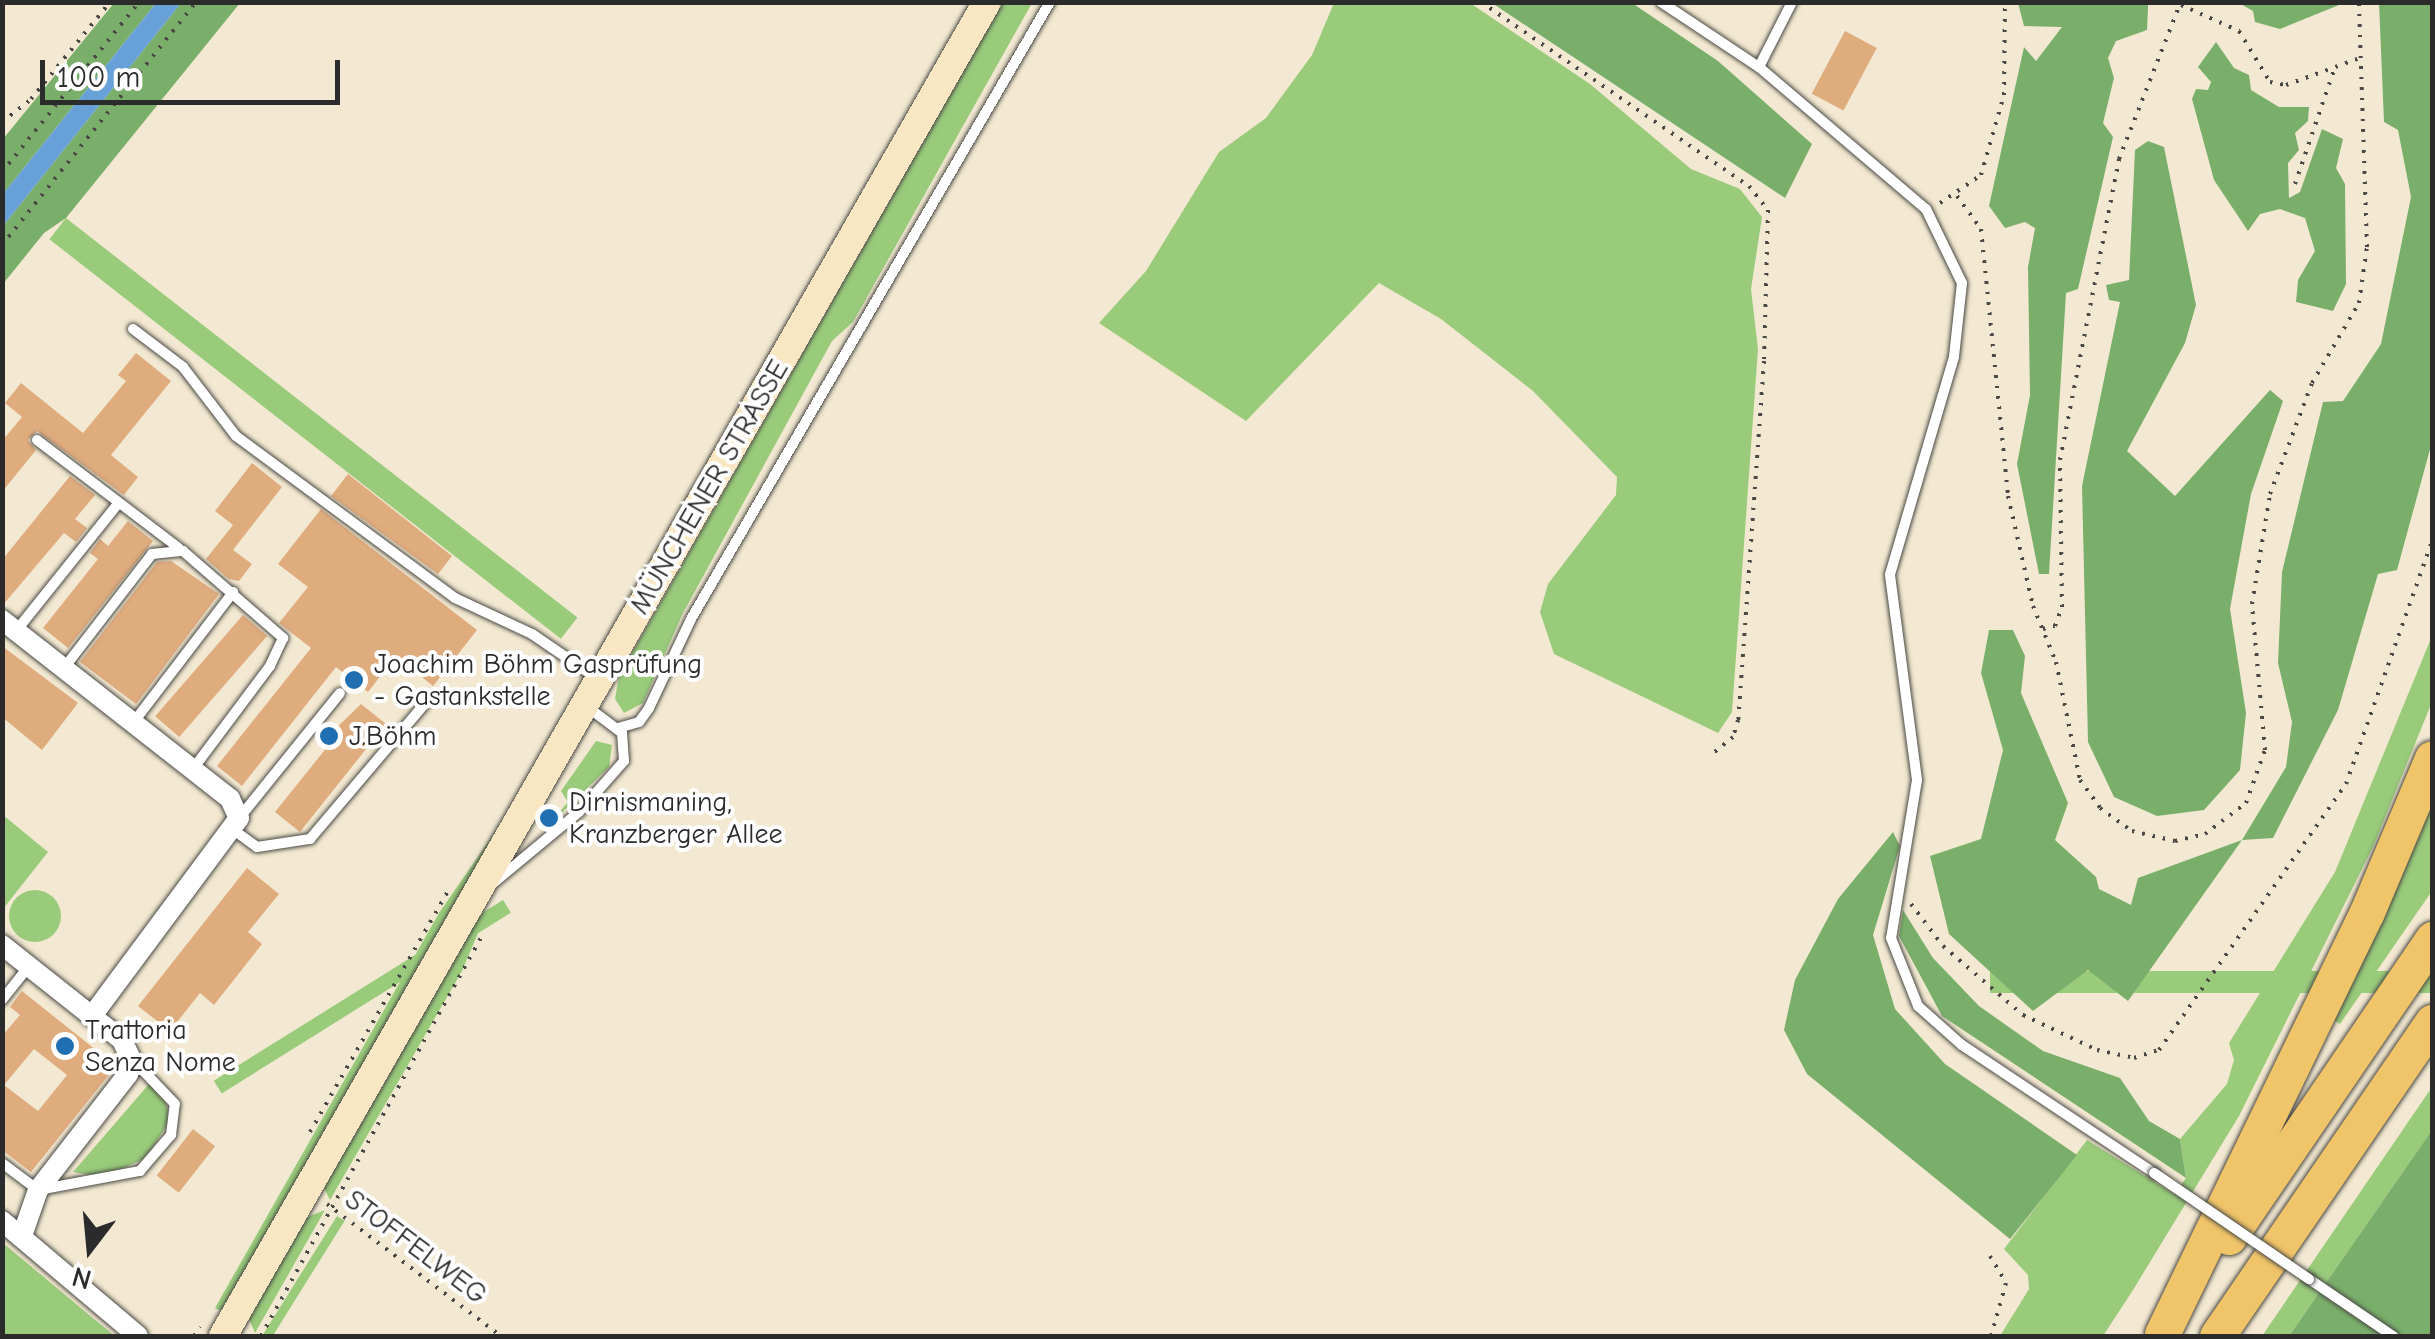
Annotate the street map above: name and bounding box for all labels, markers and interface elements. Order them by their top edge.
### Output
scale bar [45,40,345,102]
text: 100 m [57,60,140,95]
street label: MÜNCHENER STRASSE [623,354,795,620]
place label: Joachim Böhm Gasprüfung - Gastankstelle [374,647,702,713]
marker: Joachim Böhm Gasprüfung - Gastankstelle [343,669,365,691]
place label: J.Böhm [349,719,436,753]
marker: J.Böhm [318,725,340,747]
place label: Dirnismaning, Kranzberger Allee [569,785,783,851]
marker: Dirnismaning, Kranzberger Allee [538,807,560,829]
place label: Trattoria Senza Nome [85,1013,236,1079]
marker: Trattoria Senza Nome [54,1035,76,1057]
street label: STOFFELWEG [338,1183,494,1311]
north arrow [40,1199,140,1299]
text: N [69,1260,95,1296]

